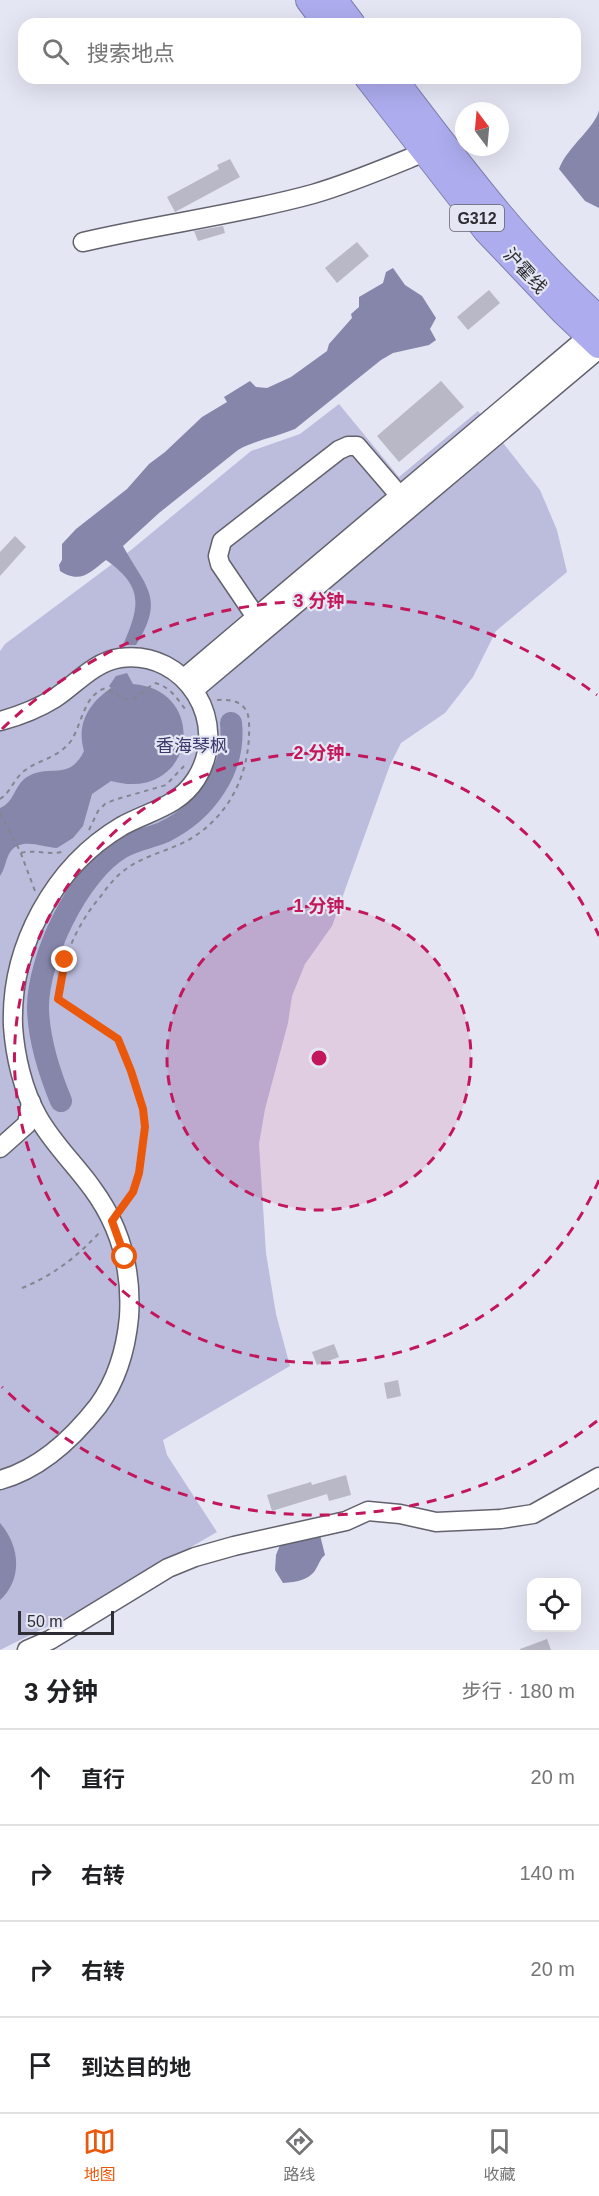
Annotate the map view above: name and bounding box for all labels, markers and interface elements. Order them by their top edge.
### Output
search box [18,18,581,84]
icon: search [39,35,72,68]
text: 搜索地点 [87,41,175,66]
north arrow [455,102,509,156]
road number: G312 [450,205,504,231]
street label: 沪霍线 [499,244,551,298]
text: 3 分钟 [293,591,345,611]
park label: 香海琴枫 [156,736,228,756]
text: 2 分钟 [293,743,345,763]
text: 1 分钟 [293,896,345,916]
route end [51,946,77,972]
centre of rings [309,1048,329,1068]
route start [111,1243,137,1269]
map controls [527,1578,581,1632]
button: locate [527,1578,581,1632]
scale bar [18,1608,114,1636]
text: 50 m [27,1613,63,1630]
text: 3 分钟 [24,1677,98,1707]
text: 步行 · 180 m [462,1680,575,1702]
icon: ahead [24,1761,57,1794]
text: 20 m [531,1766,575,1788]
text: 直行 [81,1767,125,1792]
icon: right [24,1857,57,1890]
text: 140 m [519,1862,575,1884]
text: 右转 [81,1863,125,1888]
icon: right [24,1953,57,1986]
text: 20 m [531,1958,575,1980]
text: 右转 [81,1959,125,1984]
icon: arrive [24,2049,57,2082]
text: 到达目的地 [81,2055,191,2080]
tab: 地图 [83,2125,116,2185]
tab: 路线 [283,2125,316,2185]
tab: 收藏 [483,2125,516,2185]

